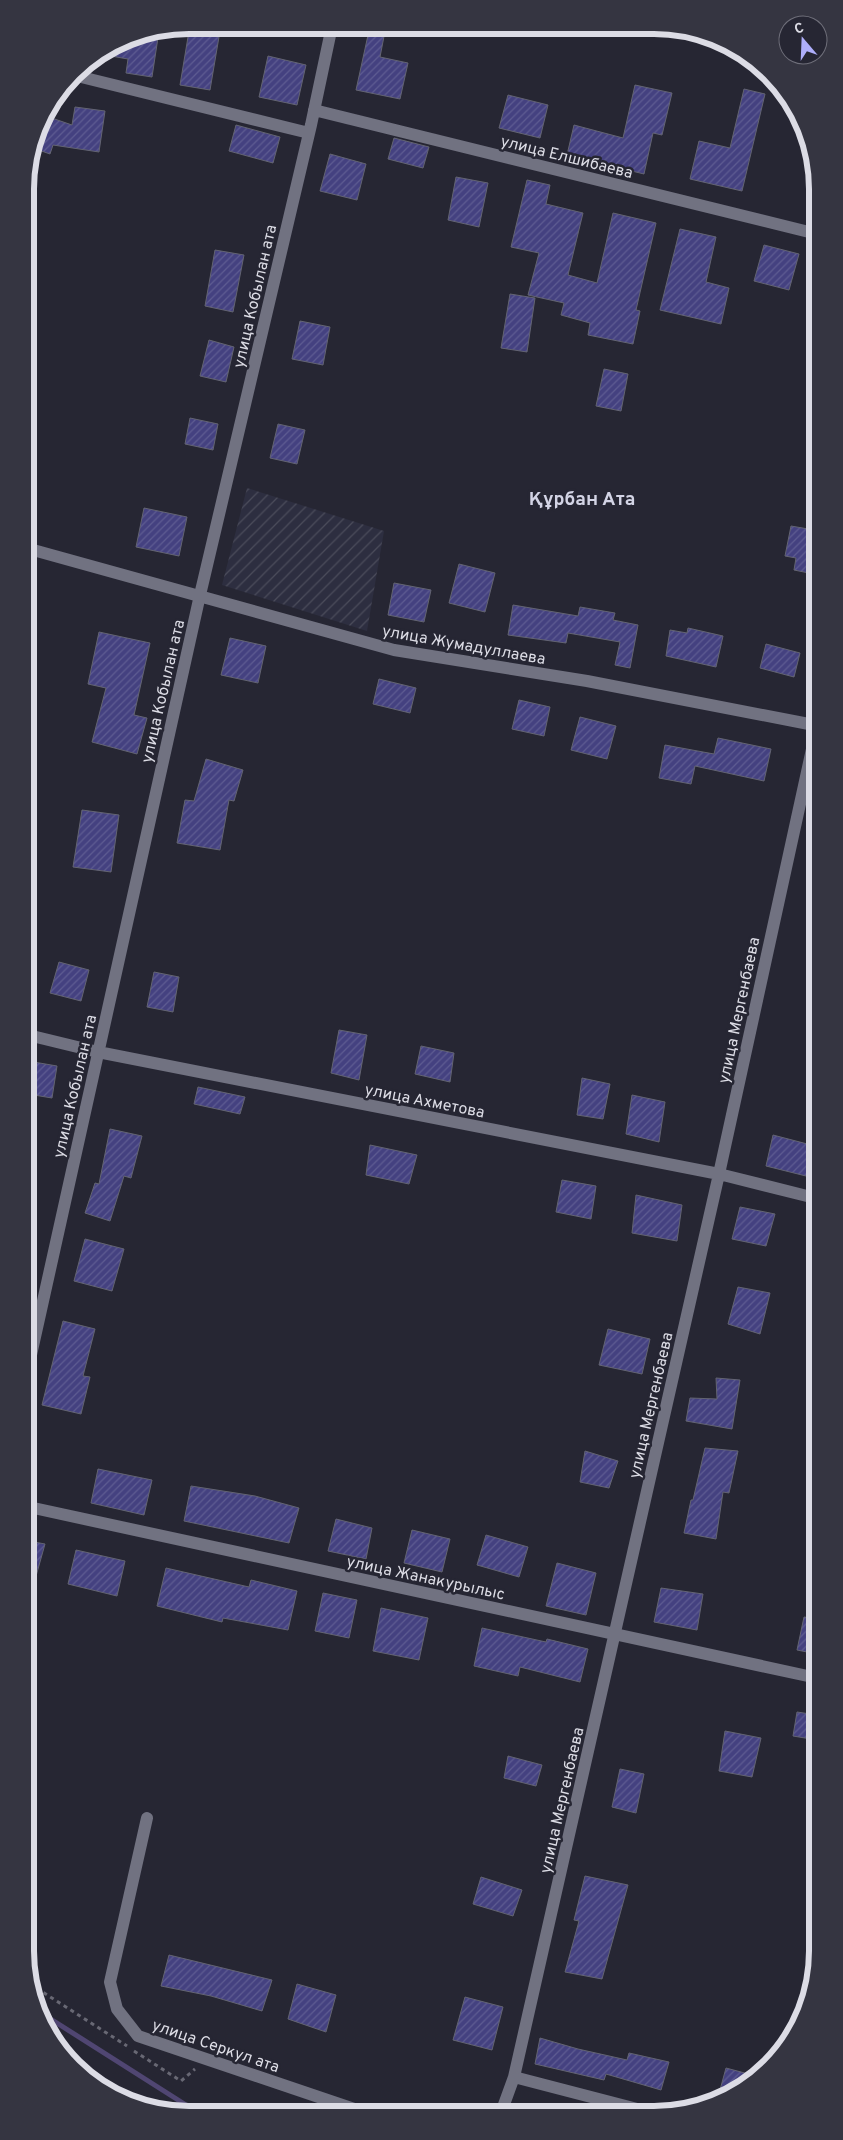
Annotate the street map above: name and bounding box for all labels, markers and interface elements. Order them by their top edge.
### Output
north arrow [778,15,828,65]
text: С [792,20,806,39]
street label: улица Елшибаева [498,132,635,184]
street label: улица Кобылан ата [230,223,282,370]
district label: Құрбан Ата [529,488,635,512]
street label: улица Кобылан ата [138,618,190,765]
street label: улица Жумадуллаева [380,622,547,670]
street label: улица Мергенбаева [715,935,765,1086]
street label: улица Кобылан ата [50,1013,102,1160]
street label: улица Ахметова [363,1081,486,1123]
street label: улица Мергенбаева [625,1330,679,1481]
street label: улица Жанакурылыс [345,1552,507,1606]
street label: улица Мергенбаева [536,1725,590,1876]
street label: улица Серкул ата [149,2016,282,2078]

